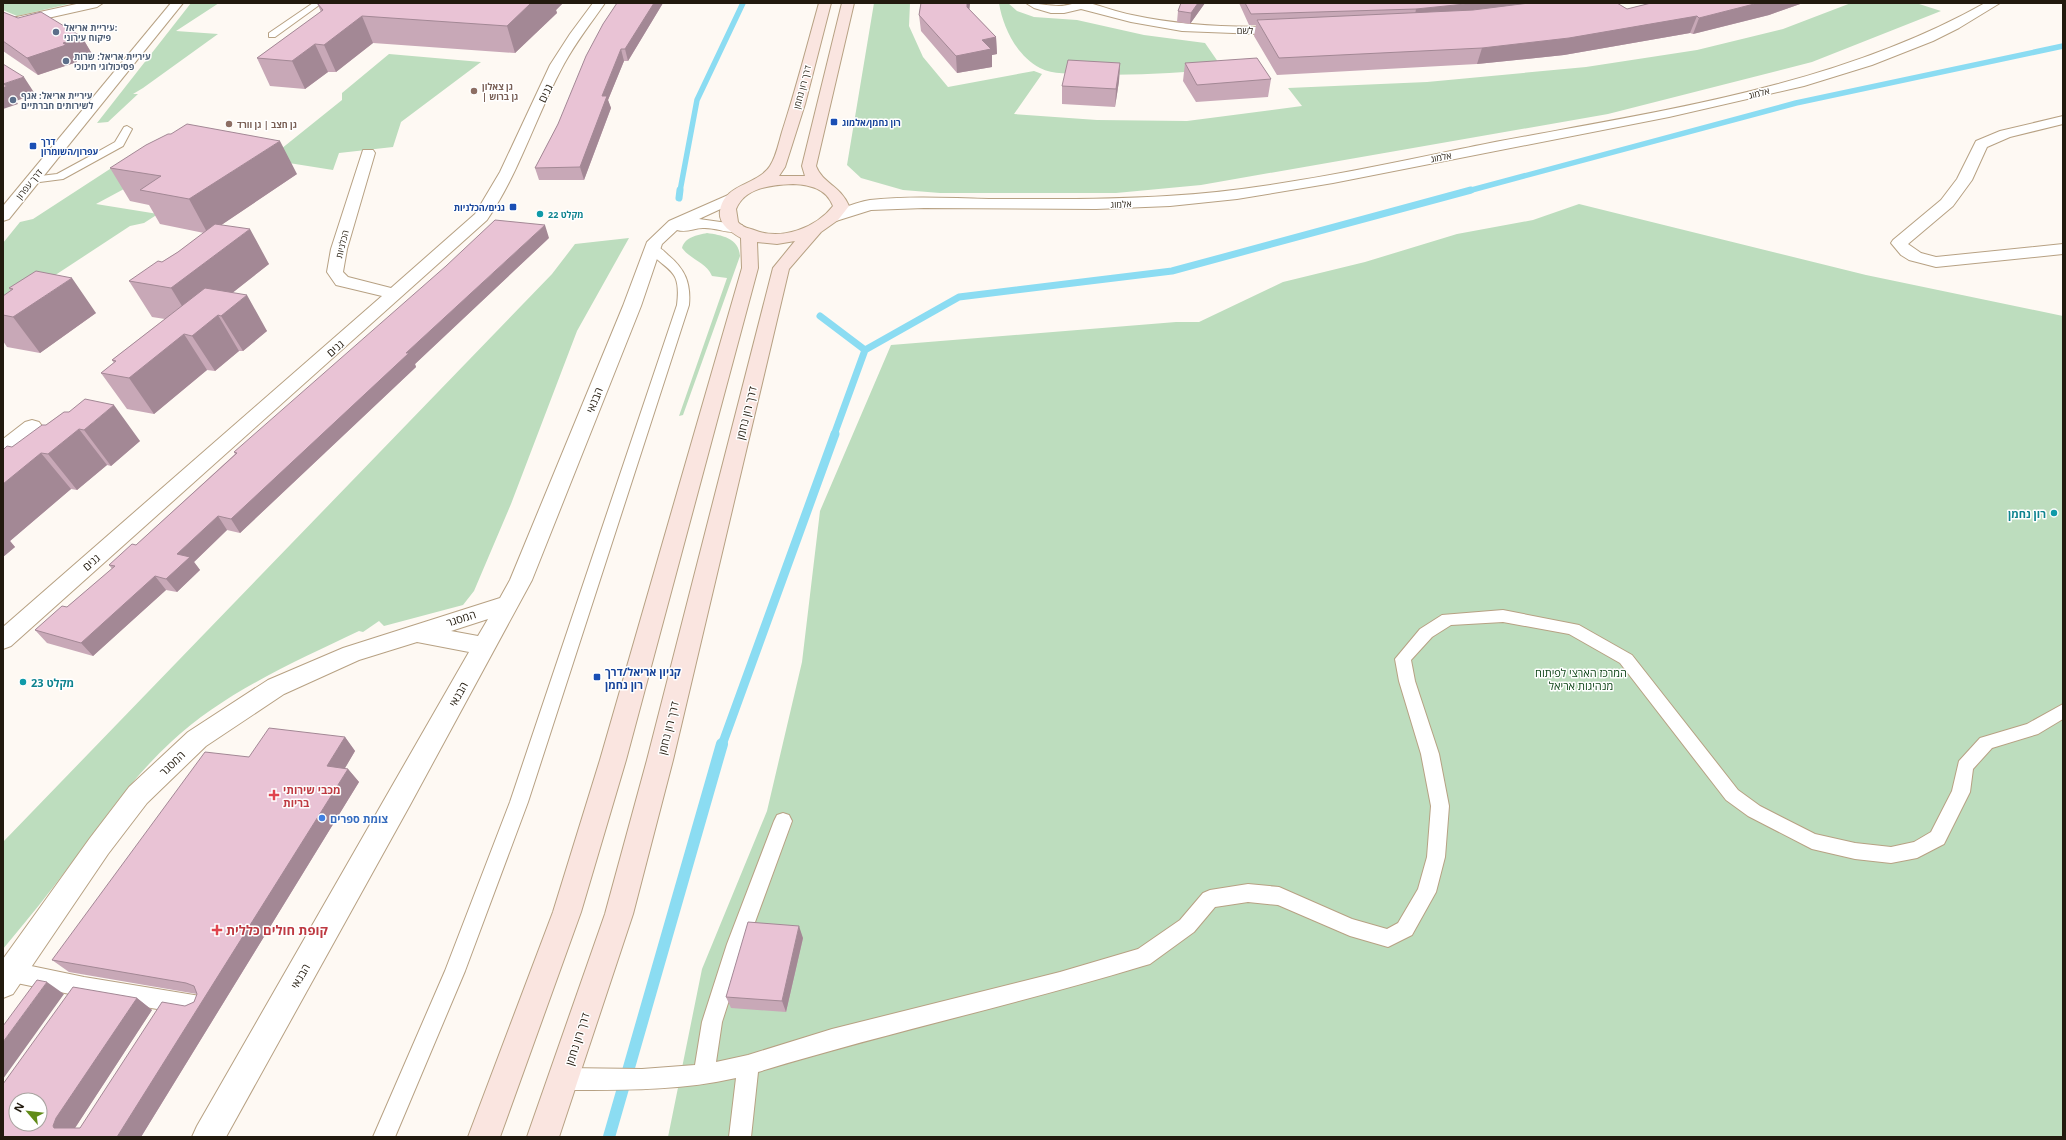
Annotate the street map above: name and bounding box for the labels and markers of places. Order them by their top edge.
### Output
place label: עיריית אריאל: פיקוח עירוני [64,21,118,44]
marker: עיריית אריאל: פיקוח עירוני [51,27,61,37]
place label: עיריית אריאל: שרות פסיכולוגי חינוכי [74,50,151,73]
marker: עיריית אריאל: שרות פסיכולוגי חינוכי [61,56,71,66]
place label: גן צאלון | גן ברוש [482,80,518,103]
marker: גן צאלון | גן ברוש [469,86,479,96]
place label: עיריית אריאל: אגף לשירותים חברתיים [21,89,94,112]
marker: עיריית אריאל: אגף לשירותים חברתיים [8,95,18,105]
place label: רון נחמן/אלמוג [842,116,901,129]
marker: רון נחמן/אלמוג [829,117,839,127]
place label: גן חצב | גן וורד [237,118,297,131]
marker: גן חצב | גן וורד [224,119,234,129]
place label: דרך עפרון/השומרון [41,135,99,158]
marker: דרך עפרון/השומרון [28,141,38,151]
place label: גנים/הכלניות [454,201,505,214]
marker: גנים/הכלניות [508,202,518,212]
place label: מקלט 22 [548,208,583,221]
marker: מקלט 22 [535,209,545,219]
place label: רון נחמן [2008,506,2046,521]
marker: רון נחמן [2049,508,2059,518]
place label: קניון אריאל/דרך רון נחמן [605,664,681,692]
marker: קניון אריאל/דרך רון נחמן [592,672,602,682]
place label: מקלט 23 [31,675,74,690]
marker: מקלט 23 [18,677,28,687]
place label: מכבי שירותי בריות [283,782,341,810]
marker: מכבי שירותי בריות [268,789,280,801]
place label: צומת ספרים [330,811,388,826]
marker: צומת ספרים [317,813,327,823]
place label: קופת חולים כללית [226,921,328,939]
marker: קופת חולים כללית [211,924,223,936]

